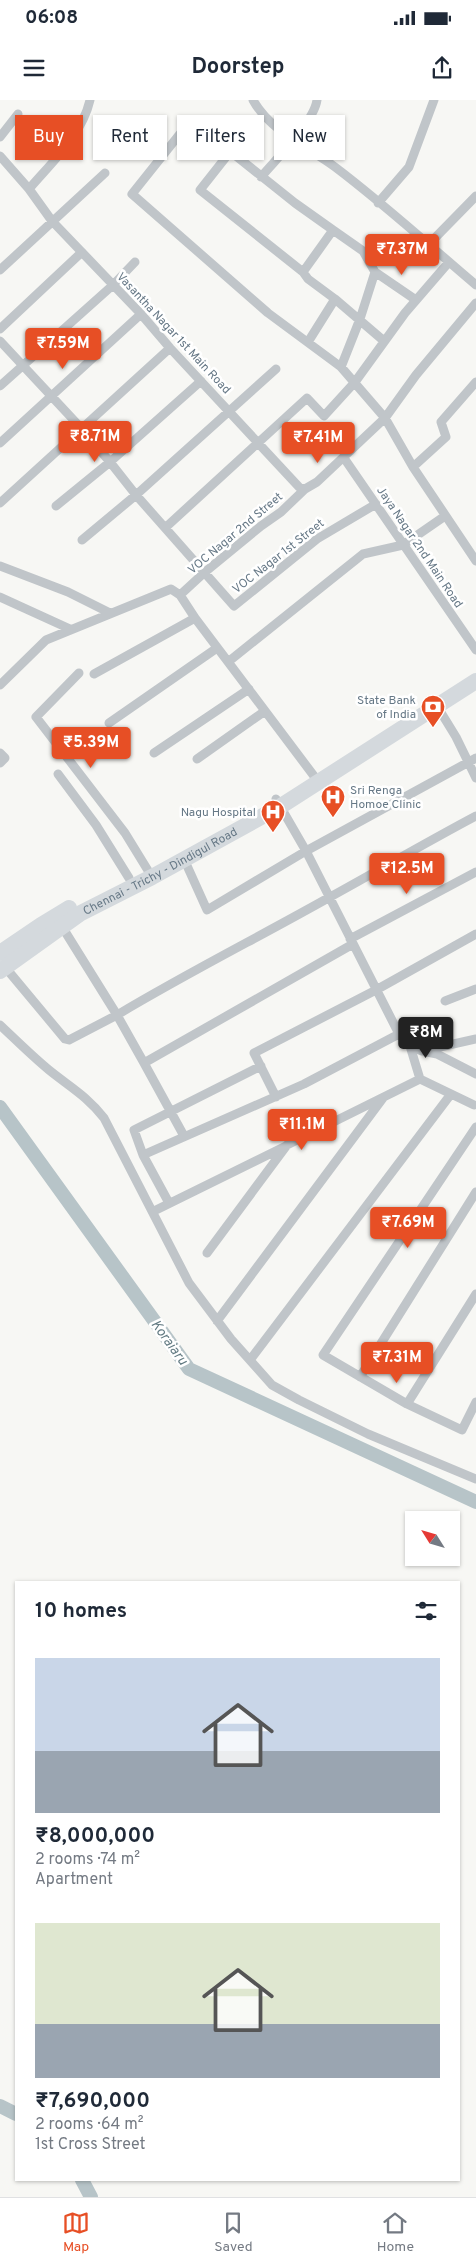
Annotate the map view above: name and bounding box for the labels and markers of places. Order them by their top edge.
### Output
pin: ₹7.37M [361,234,443,276]
pin: ₹7.59M [22,328,104,370]
pin: ₹8.71M [54,420,136,463]
pin: ₹7.41M [277,422,359,464]
place label: State Bank of India [357,693,416,723]
bank icon: State Bank of India [420,694,446,728]
pin: ₹5.39M [50,726,132,769]
place label: Sri Renga Homoe Clinic [350,783,421,813]
hospital icon: Sri Renga Homoe Clinic [320,784,346,818]
hospital icon: Nagu Hospital [260,799,286,833]
place label: Nagu Hospital [181,805,256,821]
pin: ₹12.5M [366,852,448,895]
pin: ₹8M [402,1016,450,1059]
pin: ₹11.1M [261,1108,343,1151]
pin: ₹7.69M [367,1206,449,1249]
pin: ₹7.31M [356,1342,438,1384]

